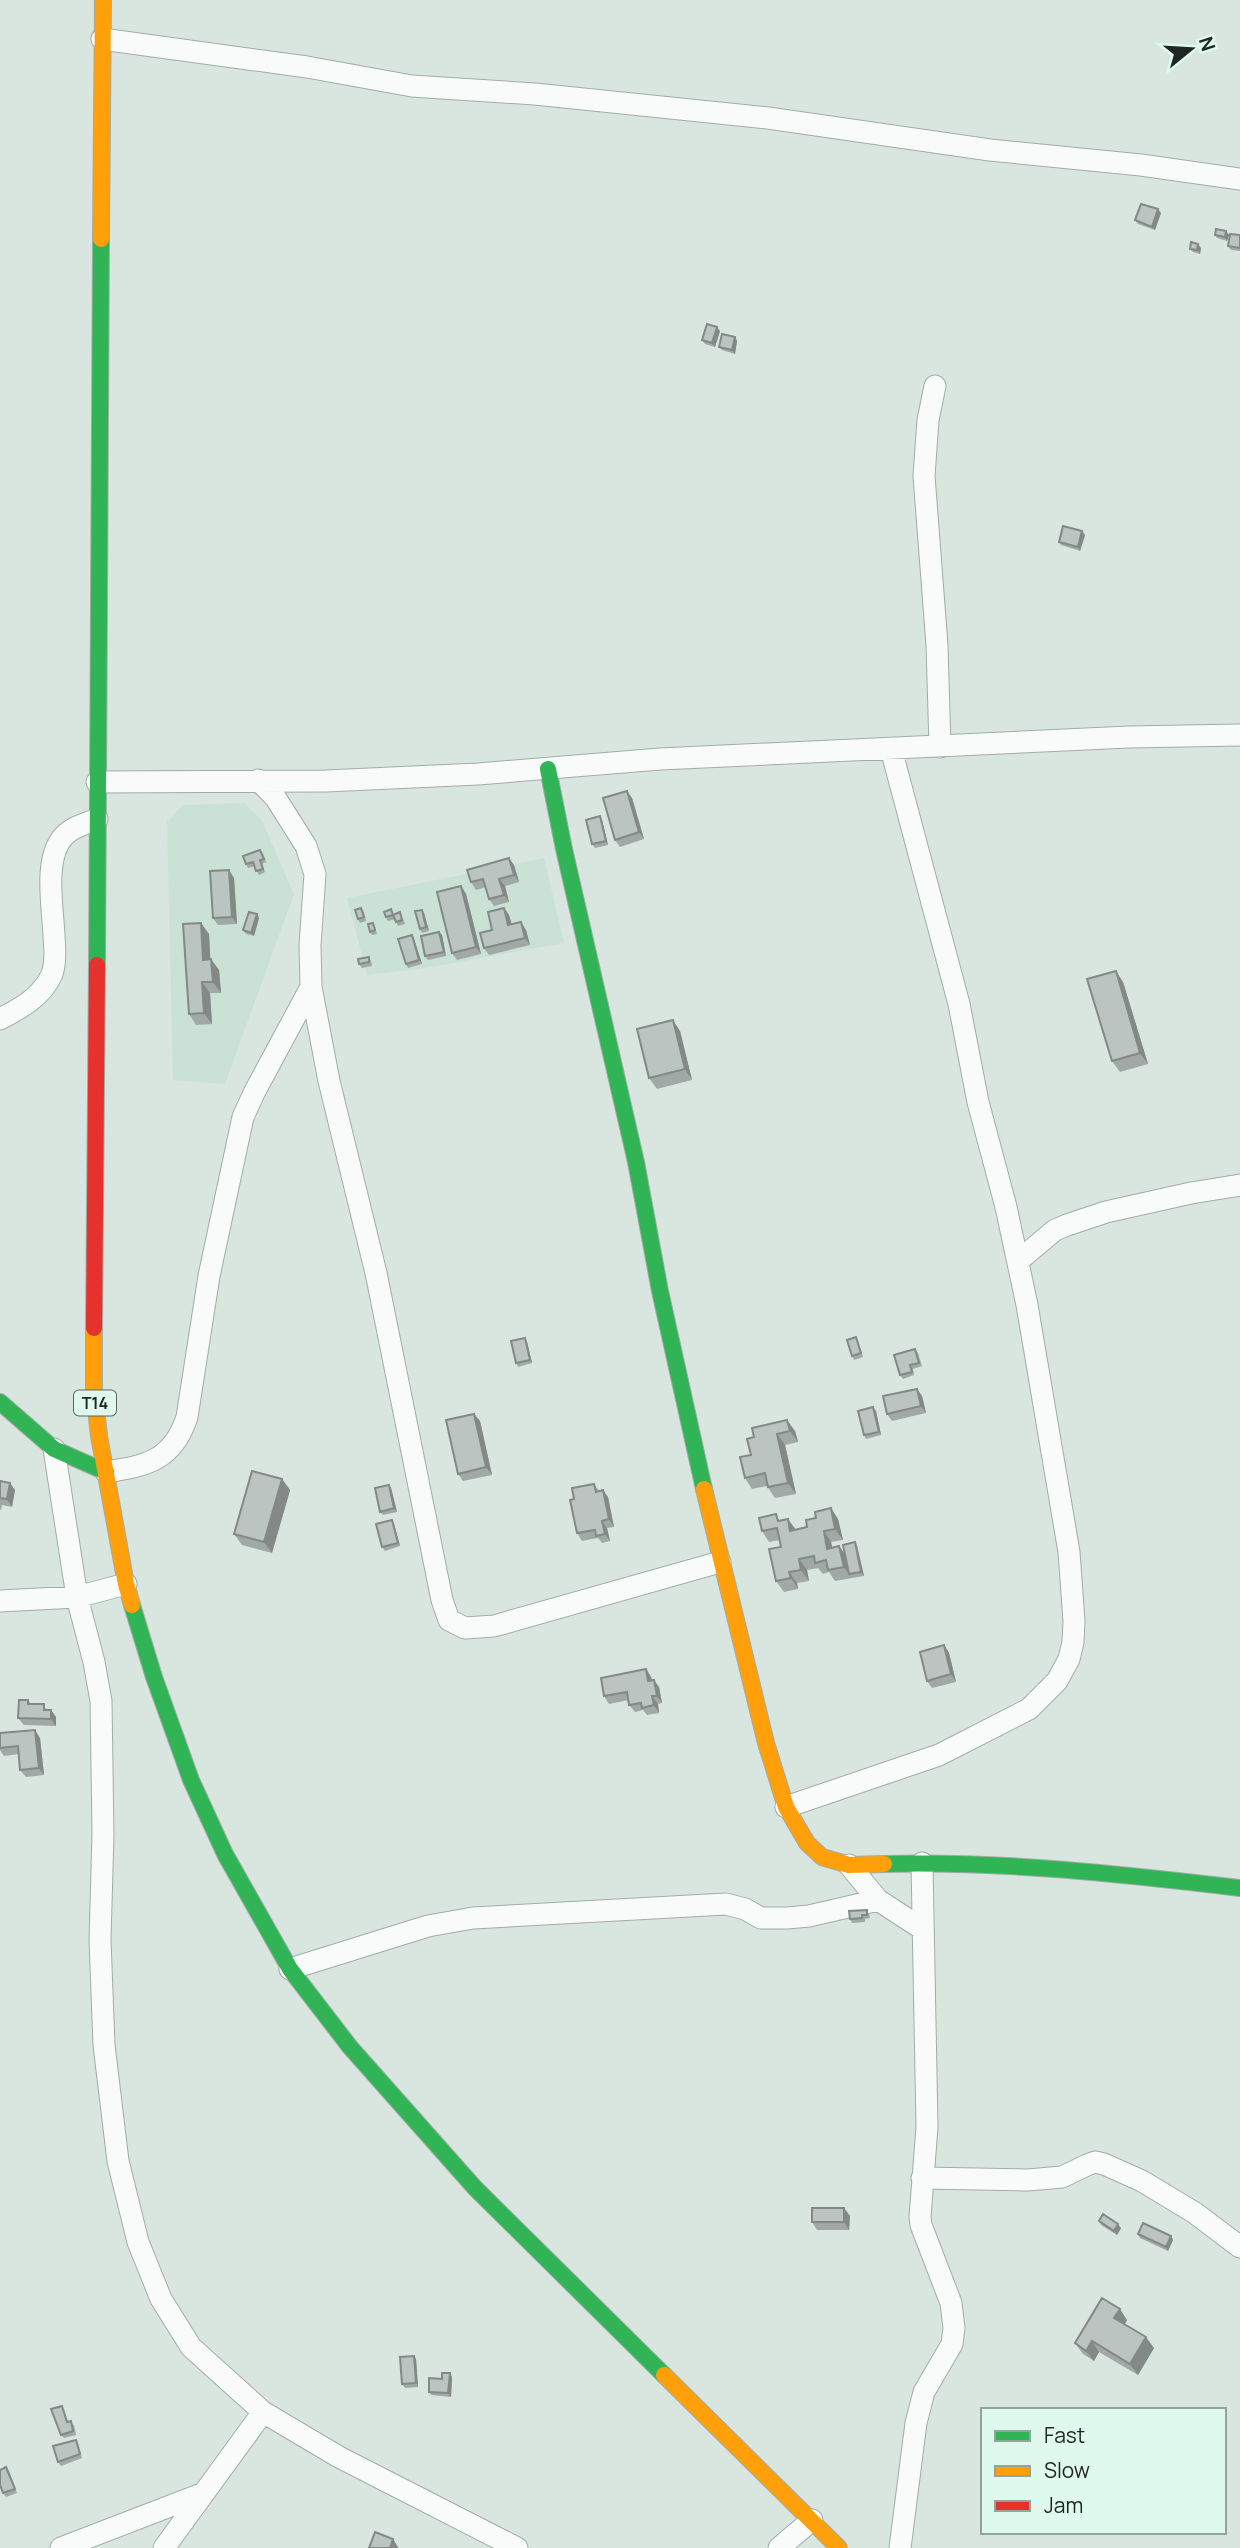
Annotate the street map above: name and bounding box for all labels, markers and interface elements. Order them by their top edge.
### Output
north arrow [1156,14,1226,84]
text: N [1193,33,1222,54]
road number: T14 [74,1390,116,1415]
legend [981,2408,1226,2534]
text: Fast [1044,2421,1085,2449]
text: Slow [1044,2456,1090,2484]
text: Jam [1044,2491,1083,2519]

